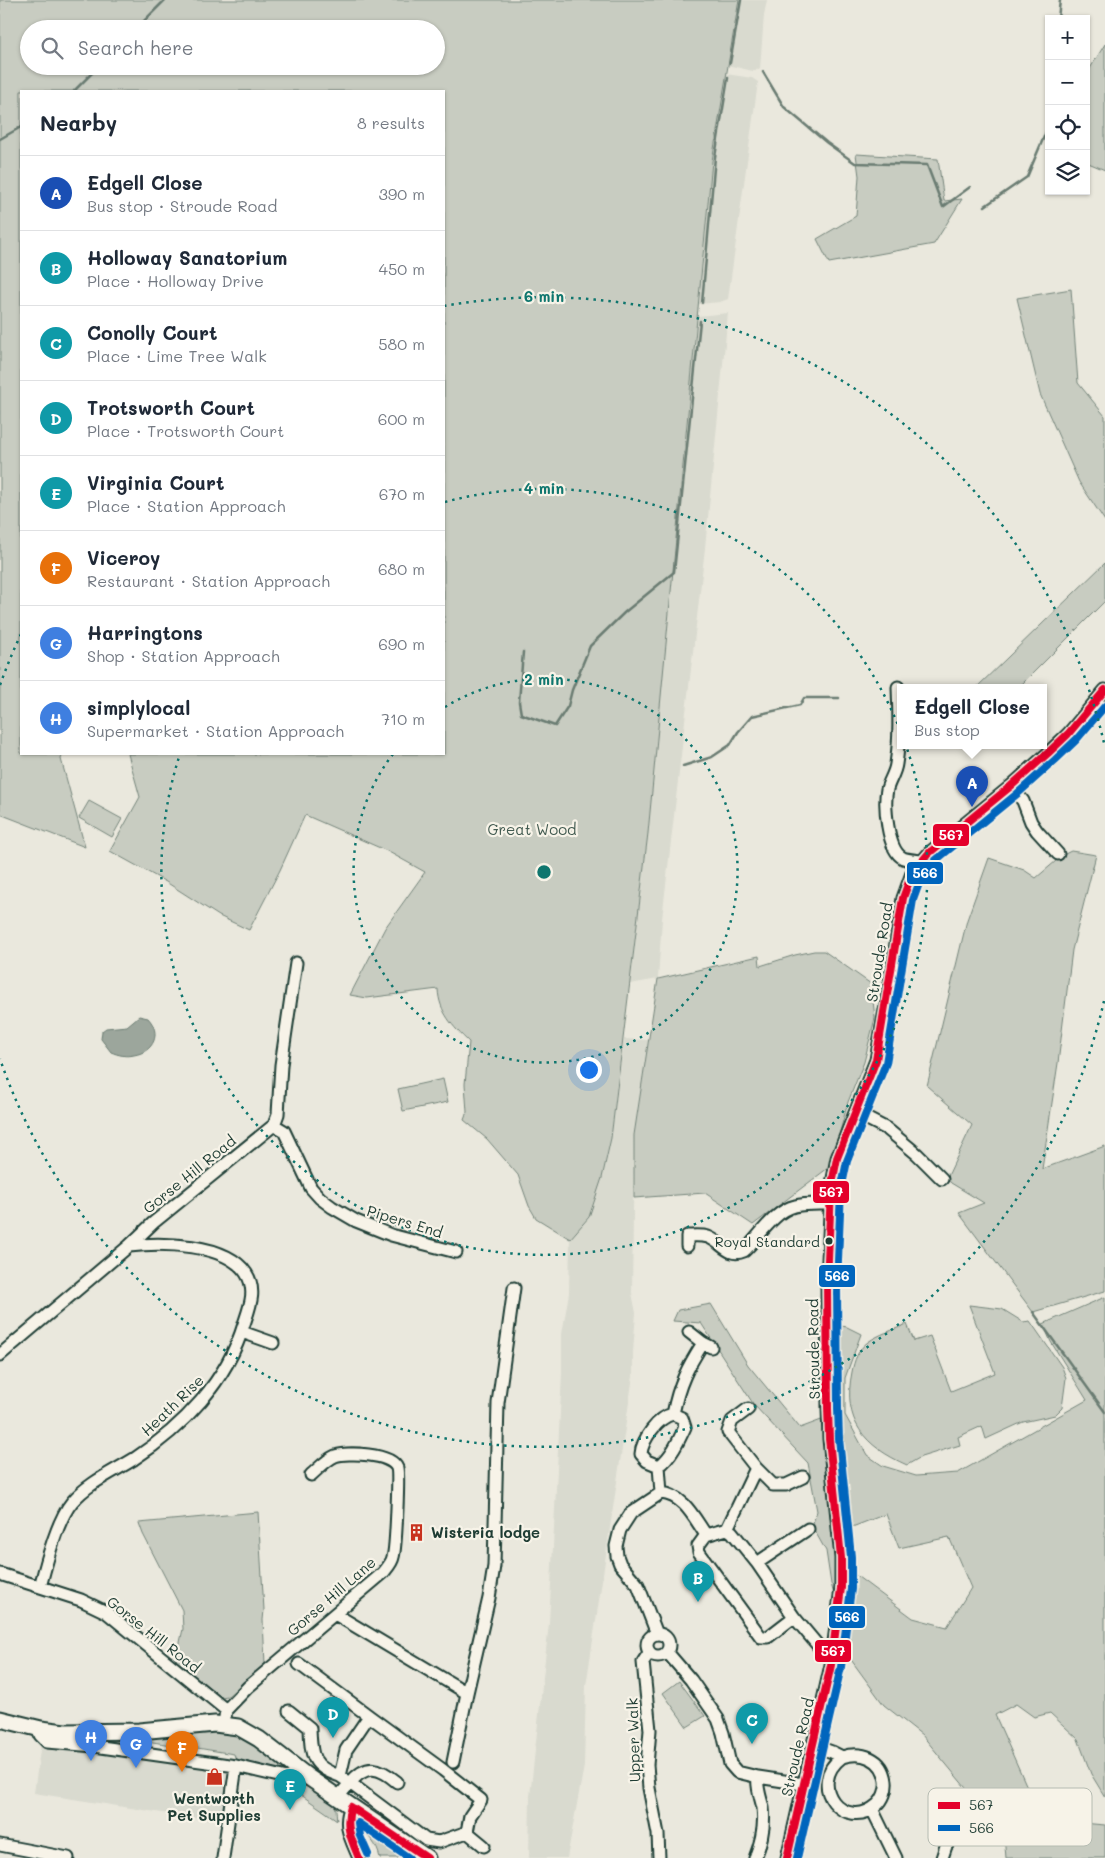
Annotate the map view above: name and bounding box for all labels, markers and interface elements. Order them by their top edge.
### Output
map controls [1045,15,1090,195]
button: + [1045,15,1090,60]
search box [20,20,445,75]
icon: search [38,34,66,62]
text: Search here [78,35,194,60]
button: − [1045,60,1090,105]
button: locate [1045,105,1090,150]
text: Nearby [40,109,117,136]
text: 8 results [357,112,425,133]
button: layers [1045,150,1090,195]
text: Edgell Close [87,170,203,195]
text: A [50,183,62,204]
text: 390 m [378,183,425,204]
text: Bus stop · Stroude Road [87,195,277,216]
text: Holloway Sanatorium [87,245,287,270]
text: B [51,258,61,279]
text: 450 m [379,258,425,279]
text: Place · Holloway Drive [87,270,264,291]
text: 6 min [524,286,564,306]
text: Conolly Court [87,320,217,345]
text: C [50,333,62,354]
text: 580 m [378,333,425,354]
text: Place · Lime Tree Walk [87,345,267,366]
text: Trotsworth Court [87,395,255,420]
text: D [50,408,62,429]
text: 600 m [378,408,425,429]
text: Place · Trotsworth Court [87,420,284,441]
text: Virginia Court [87,470,224,495]
text: 4 min [524,478,564,498]
text: E [51,483,61,504]
text: 670 m [379,483,425,504]
text: Place · Station Approach [87,495,285,516]
text: Viceroy [87,545,160,570]
text: F [51,558,61,579]
text: 680 m [378,558,425,579]
text: Restaurant · Station Approach [87,570,330,591]
text: Harringtons [87,620,203,645]
text: G [50,633,62,654]
text: 690 m [378,633,425,654]
text: Shop · Station Approach [87,645,280,666]
text: 2 min [524,669,564,689]
popup [897,684,1047,749]
text: Edgell Close [914,694,1030,719]
text: simplylocal [87,695,190,720]
text: H [50,708,62,729]
text: 710 m [381,708,425,729]
text: Bus stop [914,719,980,740]
text: Supermarket · Station Approach [87,720,344,741]
pin: A [956,766,988,807]
park label: Great Wood [487,819,577,839]
line badge: 567 [932,823,970,847]
text: 567 [939,825,963,844]
line badge: 566 [906,861,944,885]
centre of rings [535,863,553,881]
text: 566 [912,863,938,882]
street label: Stroude Road [861,901,897,1003]
your location [576,1057,602,1083]
street label: Gorse Hill Road [138,1130,240,1218]
line badge: 567 [812,1180,850,1204]
text: 567 [819,1182,843,1201]
street label: Pipers End [365,1200,445,1242]
place label: Royal Standard [715,1232,820,1251]
marker: Royal Standard [824,1236,834,1246]
line badge: 566 [818,1264,856,1288]
text: 566 [824,1266,850,1285]
street label: Stroude Road [802,1299,824,1399]
street label: Heath Rise [136,1370,208,1440]
building icon: Wisteria lodge [407,1522,427,1542]
place label: Wisteria lodge [431,1522,540,1542]
street label: Gorse Hill Lane [282,1552,380,1640]
pin: B [682,1561,714,1602]
street label: Gorse Hill Road [103,1591,205,1677]
line badge: 566 [828,1605,866,1629]
text: 566 [834,1607,860,1626]
line badge: 567 [814,1639,852,1663]
text: 567 [821,1641,845,1660]
street label: Stroude Road [776,1696,818,1798]
pin: D [317,1697,349,1738]
street label: Upper Walk [622,1697,644,1783]
pin: C [736,1703,768,1744]
pin: H [75,1720,107,1761]
pin: G [120,1727,152,1768]
pin: F [166,1731,198,1772]
shop icon: Wentworth Pet Supplies [204,1767,224,1787]
pin: E [274,1769,306,1810]
place label: Wentworth Pet Supplies [167,1788,261,1825]
legend [928,1788,1092,1846]
text: 567 [969,1795,994,1814]
text: 566 [969,1818,994,1837]

